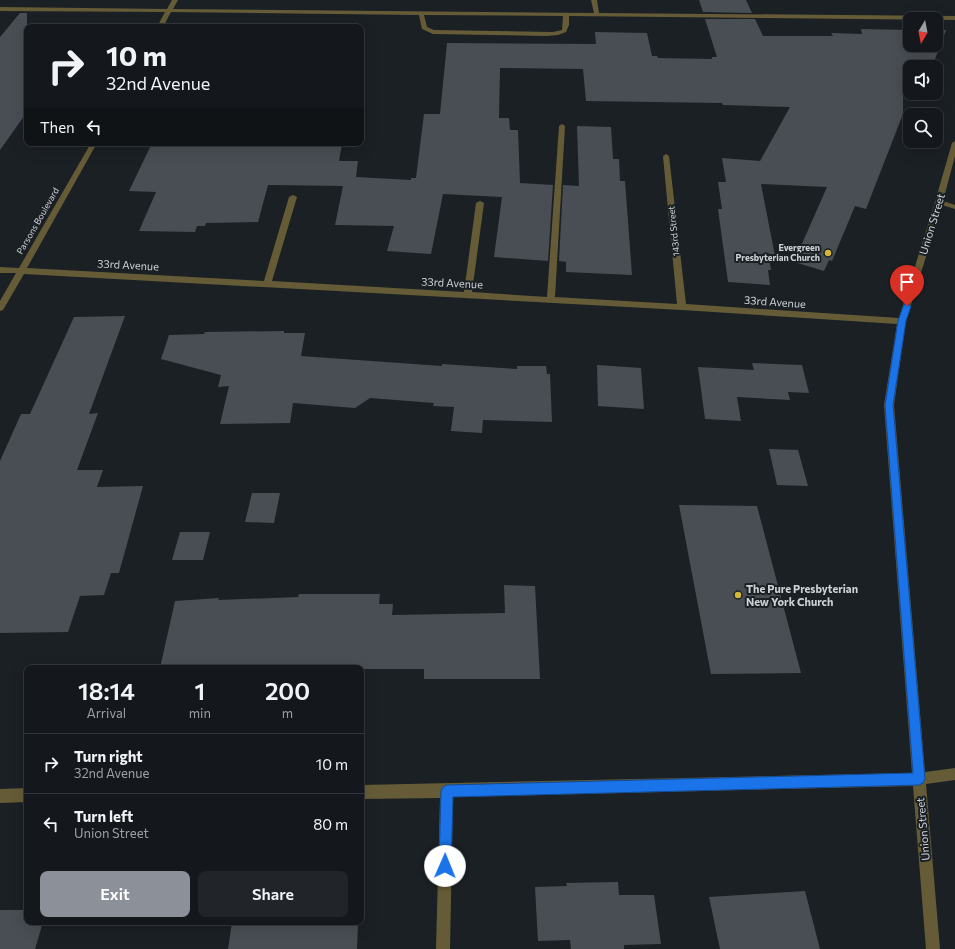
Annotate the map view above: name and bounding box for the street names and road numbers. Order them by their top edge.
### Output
street label: Parsons Boulevard [14,185,61,256]
street label: Union Street [916,191,947,256]
street label: 143rd Street [665,205,682,257]
street label: 33rd Avenue [97,256,159,273]
street label: 33rd Avenue [421,274,483,291]
street label: 33rd Avenue [744,293,807,310]
street label: Union Street [913,796,932,861]

